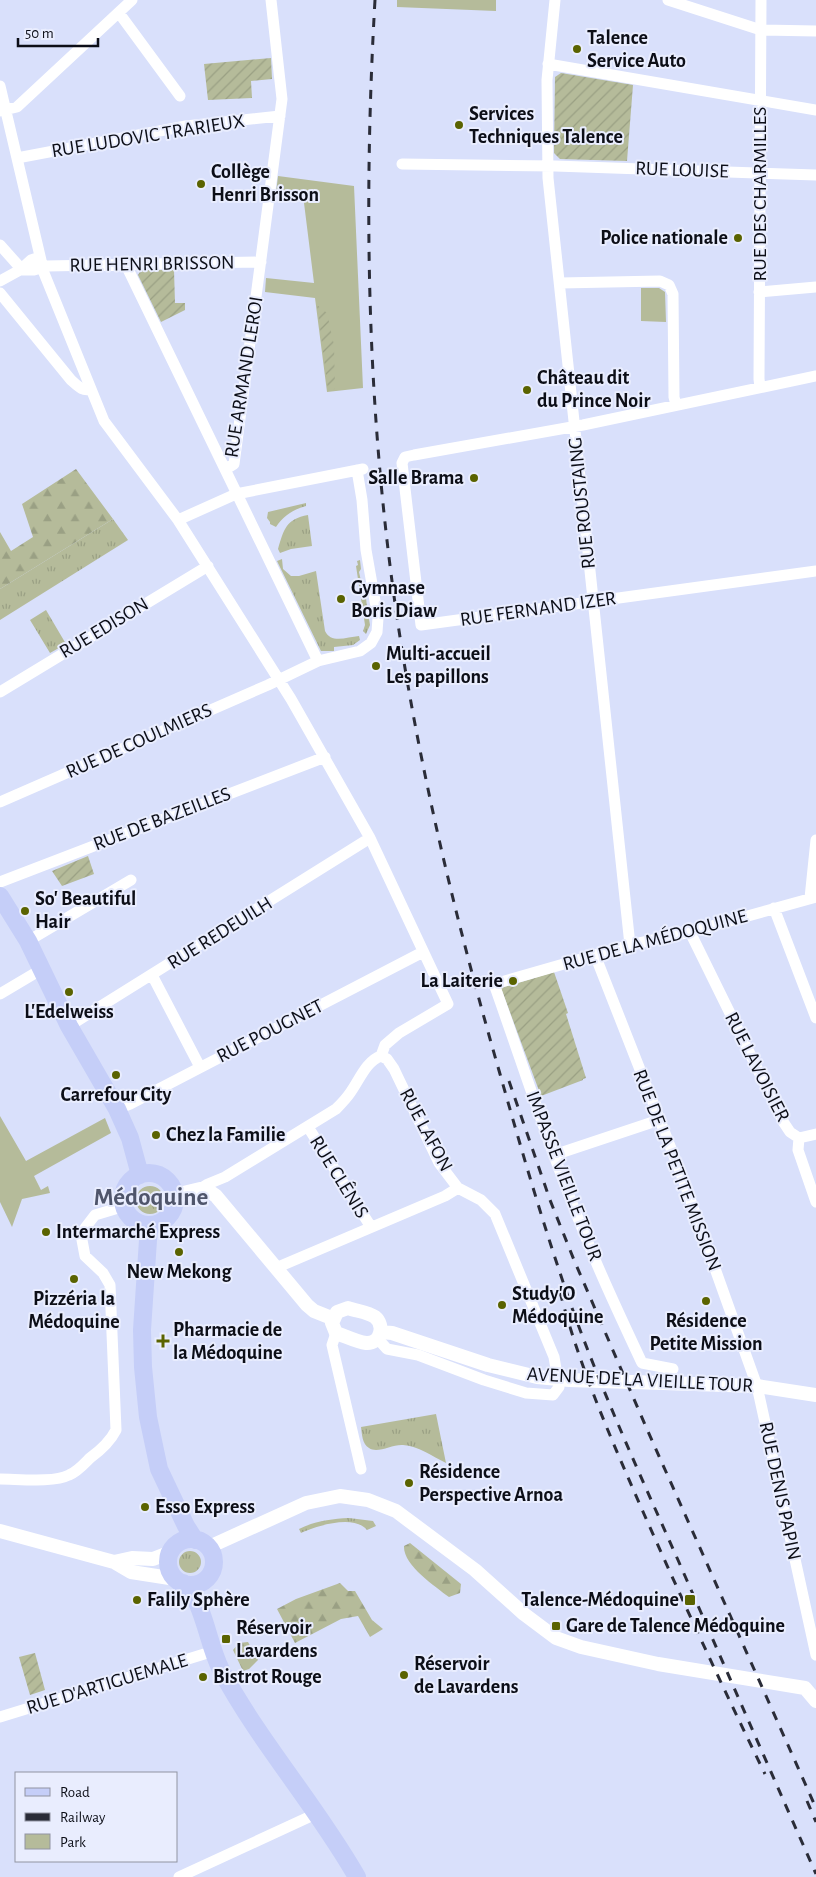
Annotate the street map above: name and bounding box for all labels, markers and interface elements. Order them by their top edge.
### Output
scale bar [18,15,98,47]
text: 50 m [25,26,54,41]
place label: Talence Service Auto [587,28,686,71]
marker: Talence Service Auto [571,43,583,55]
place label: Services Techniques Talence [469,104,623,147]
street label: RUE DES CHARMILLES [750,106,770,282]
street label: RUE LUDOVIC TRARIEUX [50,111,246,161]
marker: Services Techniques Talence [453,119,465,131]
street label: RUE LOUISE [635,158,729,182]
place label: Collège Henri Brisson [211,162,319,205]
marker: Collège Henri Brisson [195,178,207,190]
place label: Police nationale [600,228,728,248]
marker: Police nationale [732,232,744,244]
street label: RUE HENRI BRISSON [69,253,235,275]
street label: RUE ARMAND LEROI [221,295,267,459]
place label: Château dit du Prince Noir [537,368,650,411]
marker: Château dit du Prince Noir [521,384,533,396]
street label: RUE ROUSTAING [565,436,599,570]
place label: Salle Brama [368,468,464,488]
marker: Salle Brama [468,472,480,484]
place label: Gymnase Boris Diaw [351,578,437,621]
street label: RUE FERNAND IZER [459,588,617,630]
marker: Gymnase Boris Diaw [335,593,347,605]
street label: RUE EDISON [56,594,152,662]
place label: Multi-accueil Les papillons [386,644,491,687]
marker: Multi-accueil Les papillons [370,660,382,672]
street label: RUE DE COULMIERS [63,700,215,782]
street label: RUE DE BAZEILLES [90,784,234,854]
place label: So' Beautiful Hair [35,889,136,932]
street label: RUE REDEUILH [164,893,276,973]
marker: So' Beautiful Hair [19,905,31,917]
street label: RUE DE LA MÉDOQUINE [560,905,750,974]
place label: La Laiterie [421,971,503,991]
marker: La Laiterie [507,975,519,987]
marker: L'Edelweiss [63,986,75,998]
street label: RUE POUGNET [213,995,327,1066]
place label: L'Edelweiss [24,1002,114,1022]
street label: RUE LAVOISIER [721,1009,793,1125]
street label: RUE DE LA PETITE MISSION [629,1066,725,1274]
marker: Carrefour City [110,1069,122,1081]
place label: Carrefour City [60,1085,172,1105]
street label: RUE LAFON [396,1085,456,1175]
street label: IMPASSE VIEILLE TOUR [522,1088,606,1264]
place label: Chez la Familie [166,1125,285,1145]
marker: Chez la Familie [150,1129,162,1141]
street label: RUE CLÊNIS [306,1132,373,1222]
district label: Médoquine [94,1185,208,1210]
place label: Intermarché Express [56,1222,220,1242]
marker: Intermarché Express [40,1226,52,1238]
marker: New Mekong [173,1246,185,1258]
place label: New Mekong [127,1262,232,1282]
marker: Pizzéria la Médoquine [68,1273,80,1285]
place label: Study'O Médoquine [512,1284,604,1327]
place label: Pizzéria la Médoquine [28,1289,120,1332]
marker: Résidence Petite Mission [700,1295,712,1307]
marker: Study'O Médoquine [496,1299,508,1311]
place label: Résidence Petite Mission [649,1311,763,1354]
place label: Pharmacie de la Médoquine [173,1320,282,1363]
marker: Pharmacie de la Médoquine [157,1335,169,1347]
street label: AVENUE DE LA VIEILLE TOUR [526,1364,754,1396]
street label: RUE DENIS PAPIN [756,1420,804,1562]
place label: Résidence Perspective Arnoa [419,1462,563,1505]
marker: Résidence Perspective Arnoa [403,1477,415,1489]
place label: Esso Express [155,1497,255,1517]
marker: Esso Express [139,1501,151,1513]
place label: Falily Sphère [147,1590,250,1610]
place label: Talence-Médoquine [521,1590,679,1610]
marker: Talence-Médoquine [683,1593,697,1607]
marker: Falily Sphère [131,1594,143,1606]
place label: Gare de Talence Médoquine [566,1616,785,1636]
place label: Réservoir Lavardens [236,1618,318,1661]
marker: Gare de Talence Médoquine [550,1620,562,1632]
marker: Réservoir Lavardens [220,1633,232,1645]
street label: RUE D'ARTIGUEMALE [24,1650,190,1718]
place label: Réservoir de Lavardens [414,1654,519,1697]
place label: Bistrot Rouge [213,1667,322,1687]
marker: Réservoir de Lavardens [398,1669,410,1681]
marker: Bistrot Rouge [197,1671,209,1683]
legend [15,1772,178,1862]
text: Road [60,1785,90,1800]
text: Railway [60,1810,106,1825]
text: Park [60,1835,86,1850]

